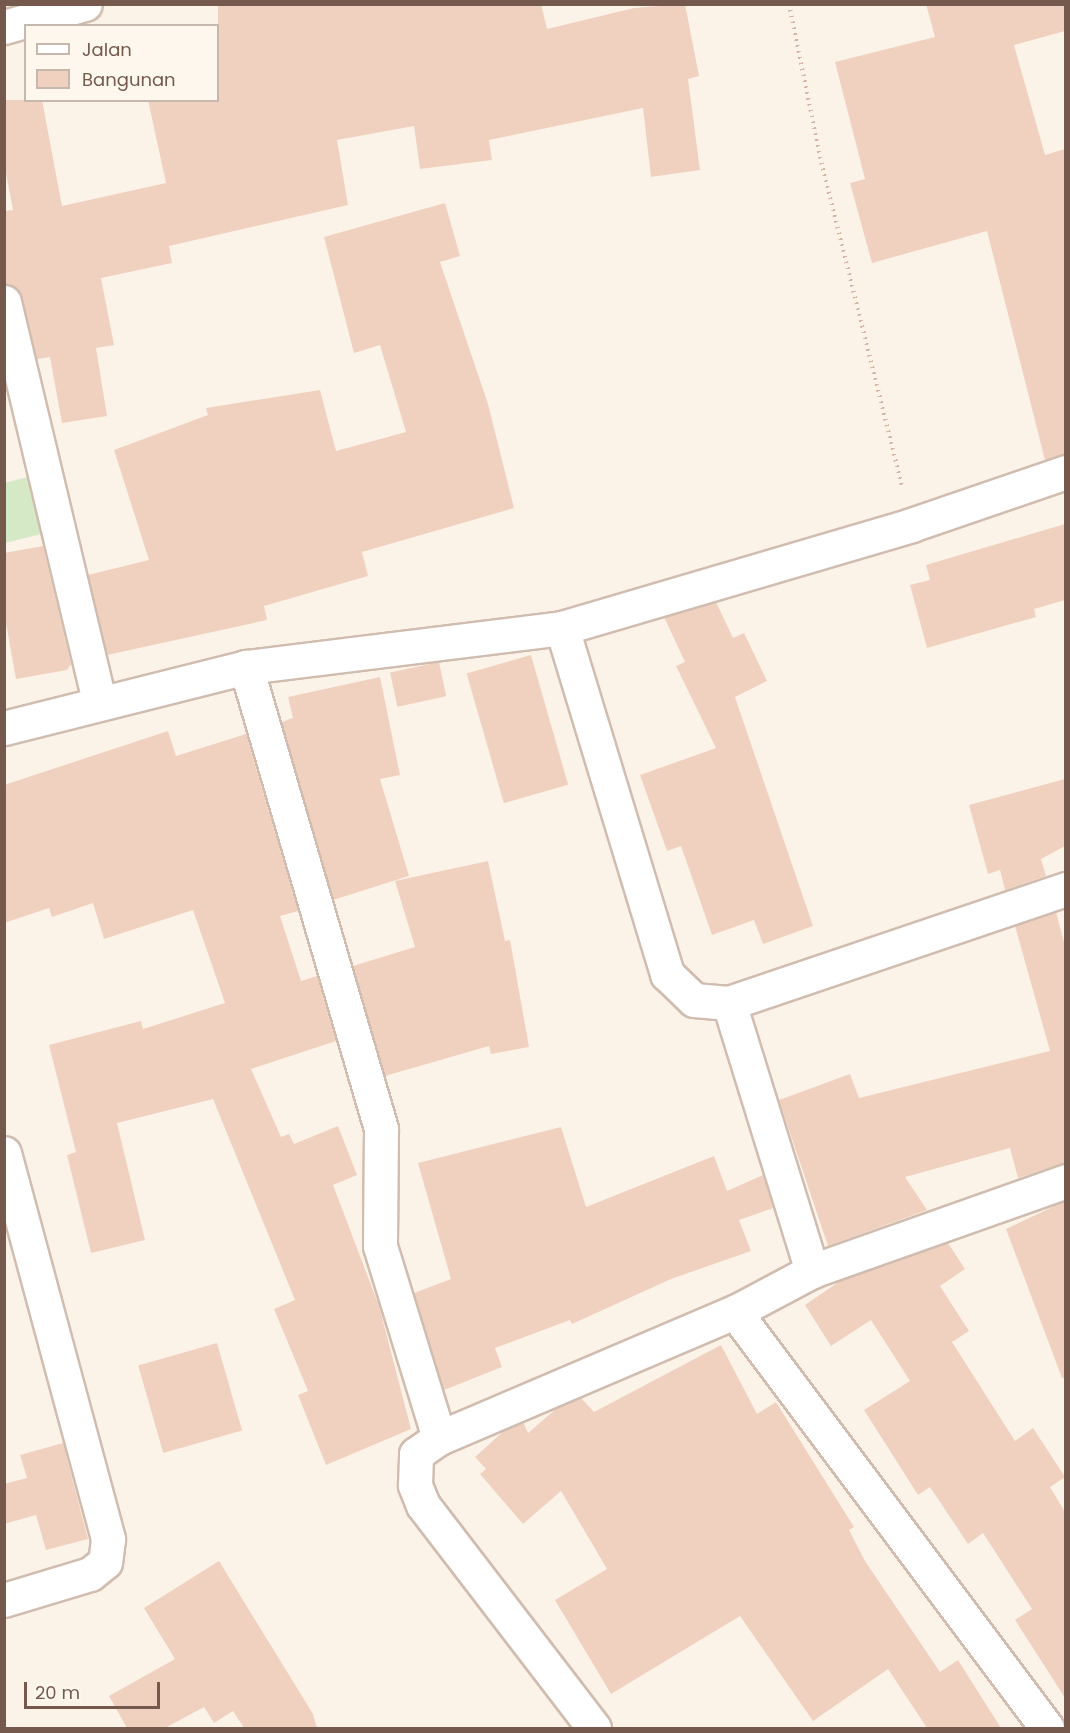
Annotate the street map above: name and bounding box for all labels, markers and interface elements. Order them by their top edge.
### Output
legend [24,24,219,102]
text: Jalan [82,37,132,62]
text: Bangunan [82,67,176,92]
scale bar [27,1670,164,1708]
text: 20 m [35,1680,80,1705]

